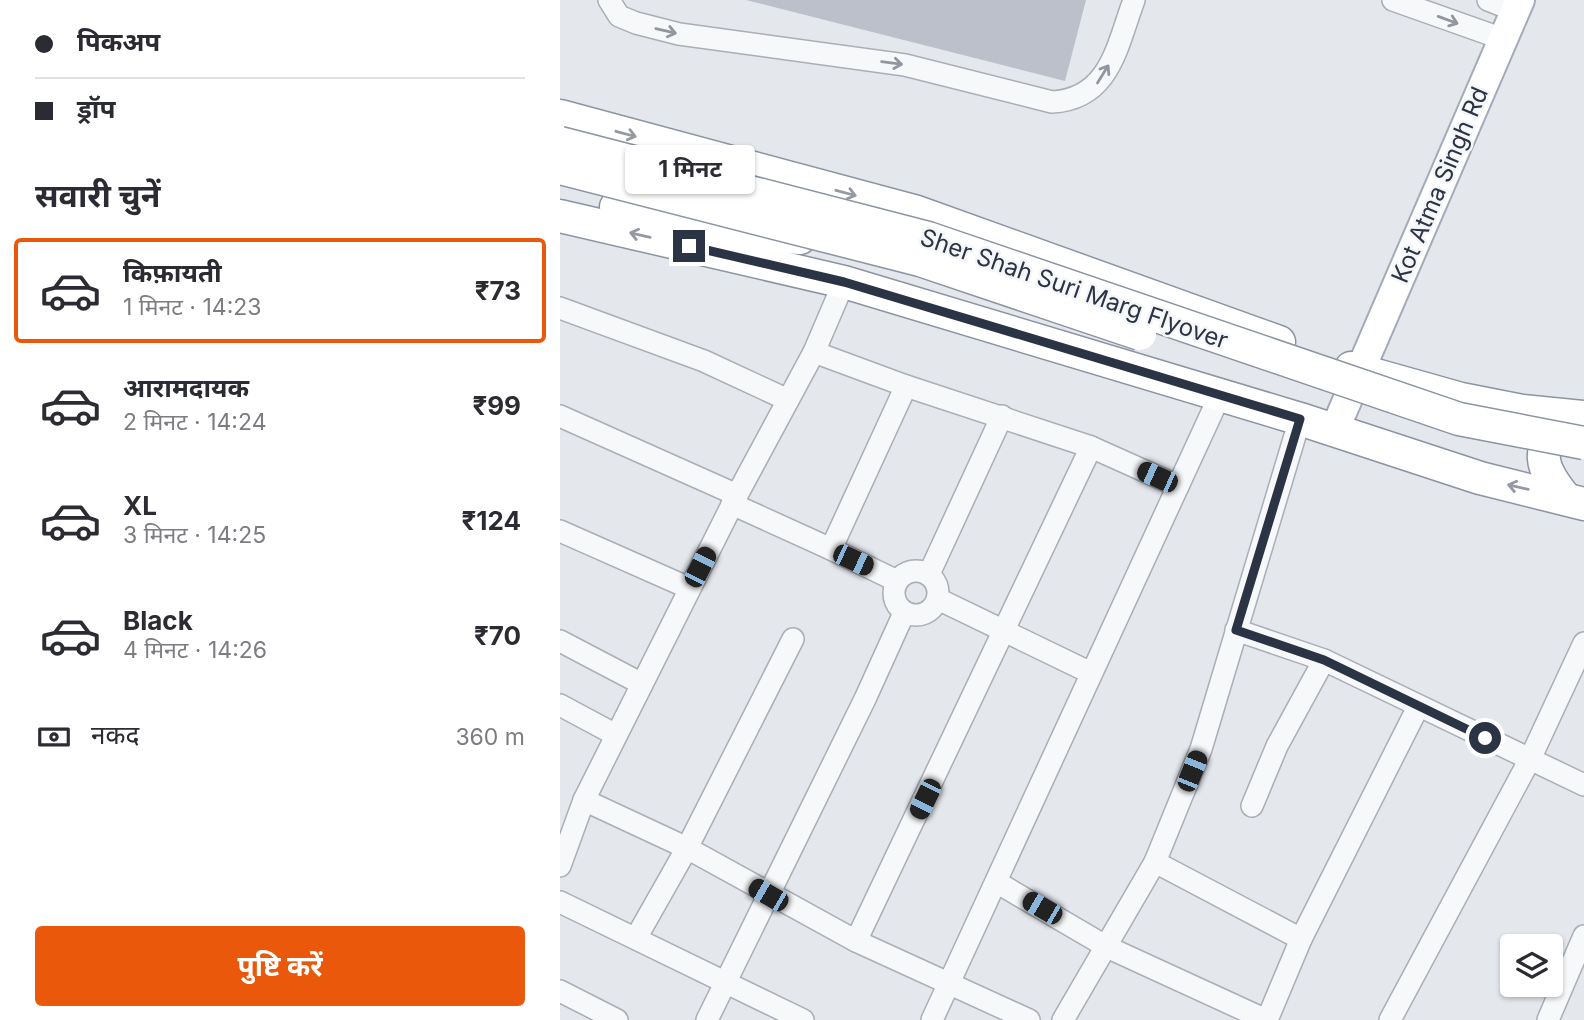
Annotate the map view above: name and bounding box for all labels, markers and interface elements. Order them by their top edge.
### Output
one-way arrow [1437,15,1459,27]
one-way arrow [655,25,677,38]
text: पिकअप [77,26,160,57]
one-way arrow [880,57,902,70]
one-way arrow [1096,64,1110,84]
street label: Kot Atma Singh Rd [1385,82,1494,287]
text: ड्रॉप [77,93,115,124]
one-way arrow [614,128,637,141]
callout: 1 मिनट [624,145,754,194]
text: 1 मिनट [658,155,722,183]
text: सवारी चुनें [35,176,160,215]
one-way arrow [834,187,856,200]
street label: Sher Shah Suri Marg Flyover [917,222,1232,355]
one-way arrow [630,227,652,240]
route end [673,230,705,262]
text: किफ़ायती [123,257,222,288]
icon: car [39,259,102,322]
text: ₹73 [475,275,521,306]
text: 1 मिनट · 14:23 [123,293,262,321]
text: आरामदायक [123,372,249,403]
icon: car [39,374,102,437]
text: ₹99 [472,390,521,421]
text: 2 मिनट · 14:24 [123,408,267,436]
car [1134,459,1181,495]
one-way arrow [1507,480,1530,494]
icon: car [39,489,102,552]
text: XL [123,490,157,521]
text: ₹124 [461,505,521,536]
text: 3 मिनट · 14:25 [123,521,266,549]
car [830,542,877,578]
car [682,544,719,590]
icon: car [39,604,102,667]
text: Black [123,605,193,636]
text: ₹70 [474,620,521,651]
text: 4 मिनट · 14:26 [123,636,267,664]
icon: cash [35,718,73,756]
text: नकद [91,719,139,750]
route start [1469,722,1501,754]
text: 360 m [455,723,525,751]
car [1175,748,1210,794]
car [907,776,944,822]
car [745,875,792,915]
car [1019,888,1066,928]
button: पुष्टि करें [35,926,525,1006]
map controls [1500,934,1563,997]
button: layers [1500,934,1563,997]

